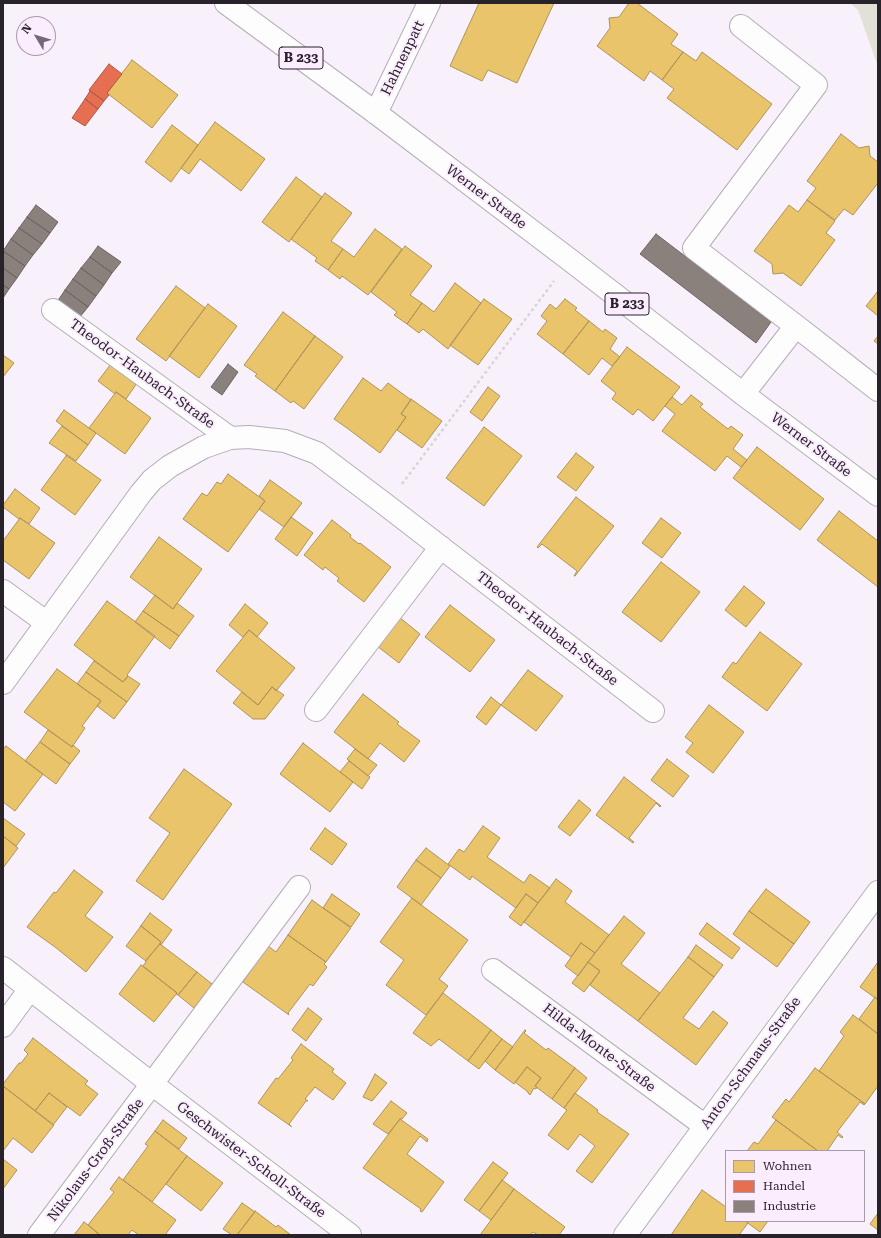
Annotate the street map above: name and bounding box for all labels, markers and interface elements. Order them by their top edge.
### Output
north arrow [16,16,56,56]
street label: Hahnenpatt [378,18,428,98]
text: N [19,22,35,36]
road number: B 233 [279,47,323,69]
street label: Werner Straße [442,161,530,233]
road number: B 233 [605,293,649,315]
street label: Theodor-Haubach-Straße [66,316,218,432]
street label: Werner Straße [767,409,855,481]
street label: Theodor-Haubach-Straße [473,568,621,690]
street label: Anton-Schmaus-Straße [698,994,804,1132]
street label: Hilda-Monte-Straße [539,1000,659,1096]
street label: Nikolaus-Groß-Straße [44,1095,148,1225]
street label: Geschwister-Scholl-Straße [173,1098,329,1222]
legend [725,1150,865,1222]
text: Wohnen [763,1159,812,1173]
text: Handel [763,1179,805,1193]
text: Industrie [763,1199,816,1213]

